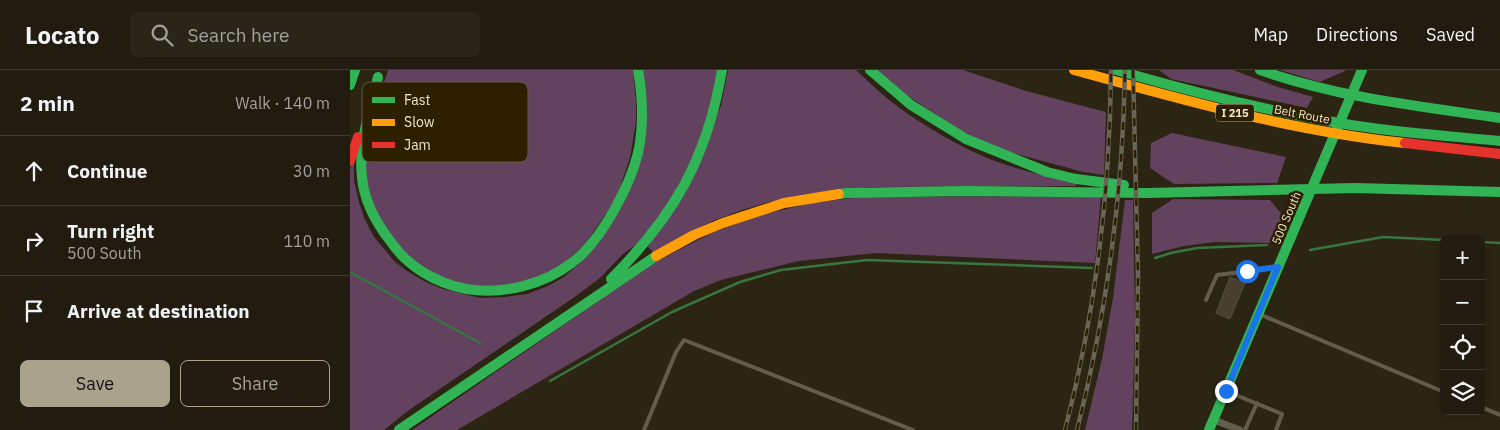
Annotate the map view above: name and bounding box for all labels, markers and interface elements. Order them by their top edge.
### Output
search box [130,12,480,57]
text: Locato [25,19,100,51]
icon: search [148,21,176,49]
text: Search here [188,23,289,47]
text: Map [1253,23,1288,46]
text: Directions [1316,23,1398,46]
text: Saved [1426,23,1475,46]
legend [362,82,528,162]
text: 2 min [20,89,75,117]
text: Fast [404,91,430,109]
text: Walk · 140 m [235,93,330,113]
street label: Belt Route [1273,101,1332,127]
road number: I 215 [1216,104,1254,122]
text: Slow [404,113,435,131]
text: Jam [404,136,431,154]
icon: ahead [20,157,48,185]
text: Continue [67,159,147,183]
text: 30 m [293,161,330,181]
street label: 500 South [1268,189,1304,247]
text: Turn right [67,219,154,243]
icon: right [20,227,48,255]
text: 110 m [283,231,330,251]
map controls [1440,235,1485,415]
button: + [1440,235,1485,280]
text: 500 South [67,243,142,263]
route start [1236,260,1259,283]
button: − [1440,280,1485,325]
icon: arrive [20,297,48,325]
text: Arrive at destination [67,299,250,323]
button: locate [1440,325,1485,370]
button: Save [20,360,170,407]
button: Share [180,360,330,407]
button: layers [1440,370,1485,415]
route end [1215,380,1238,403]

